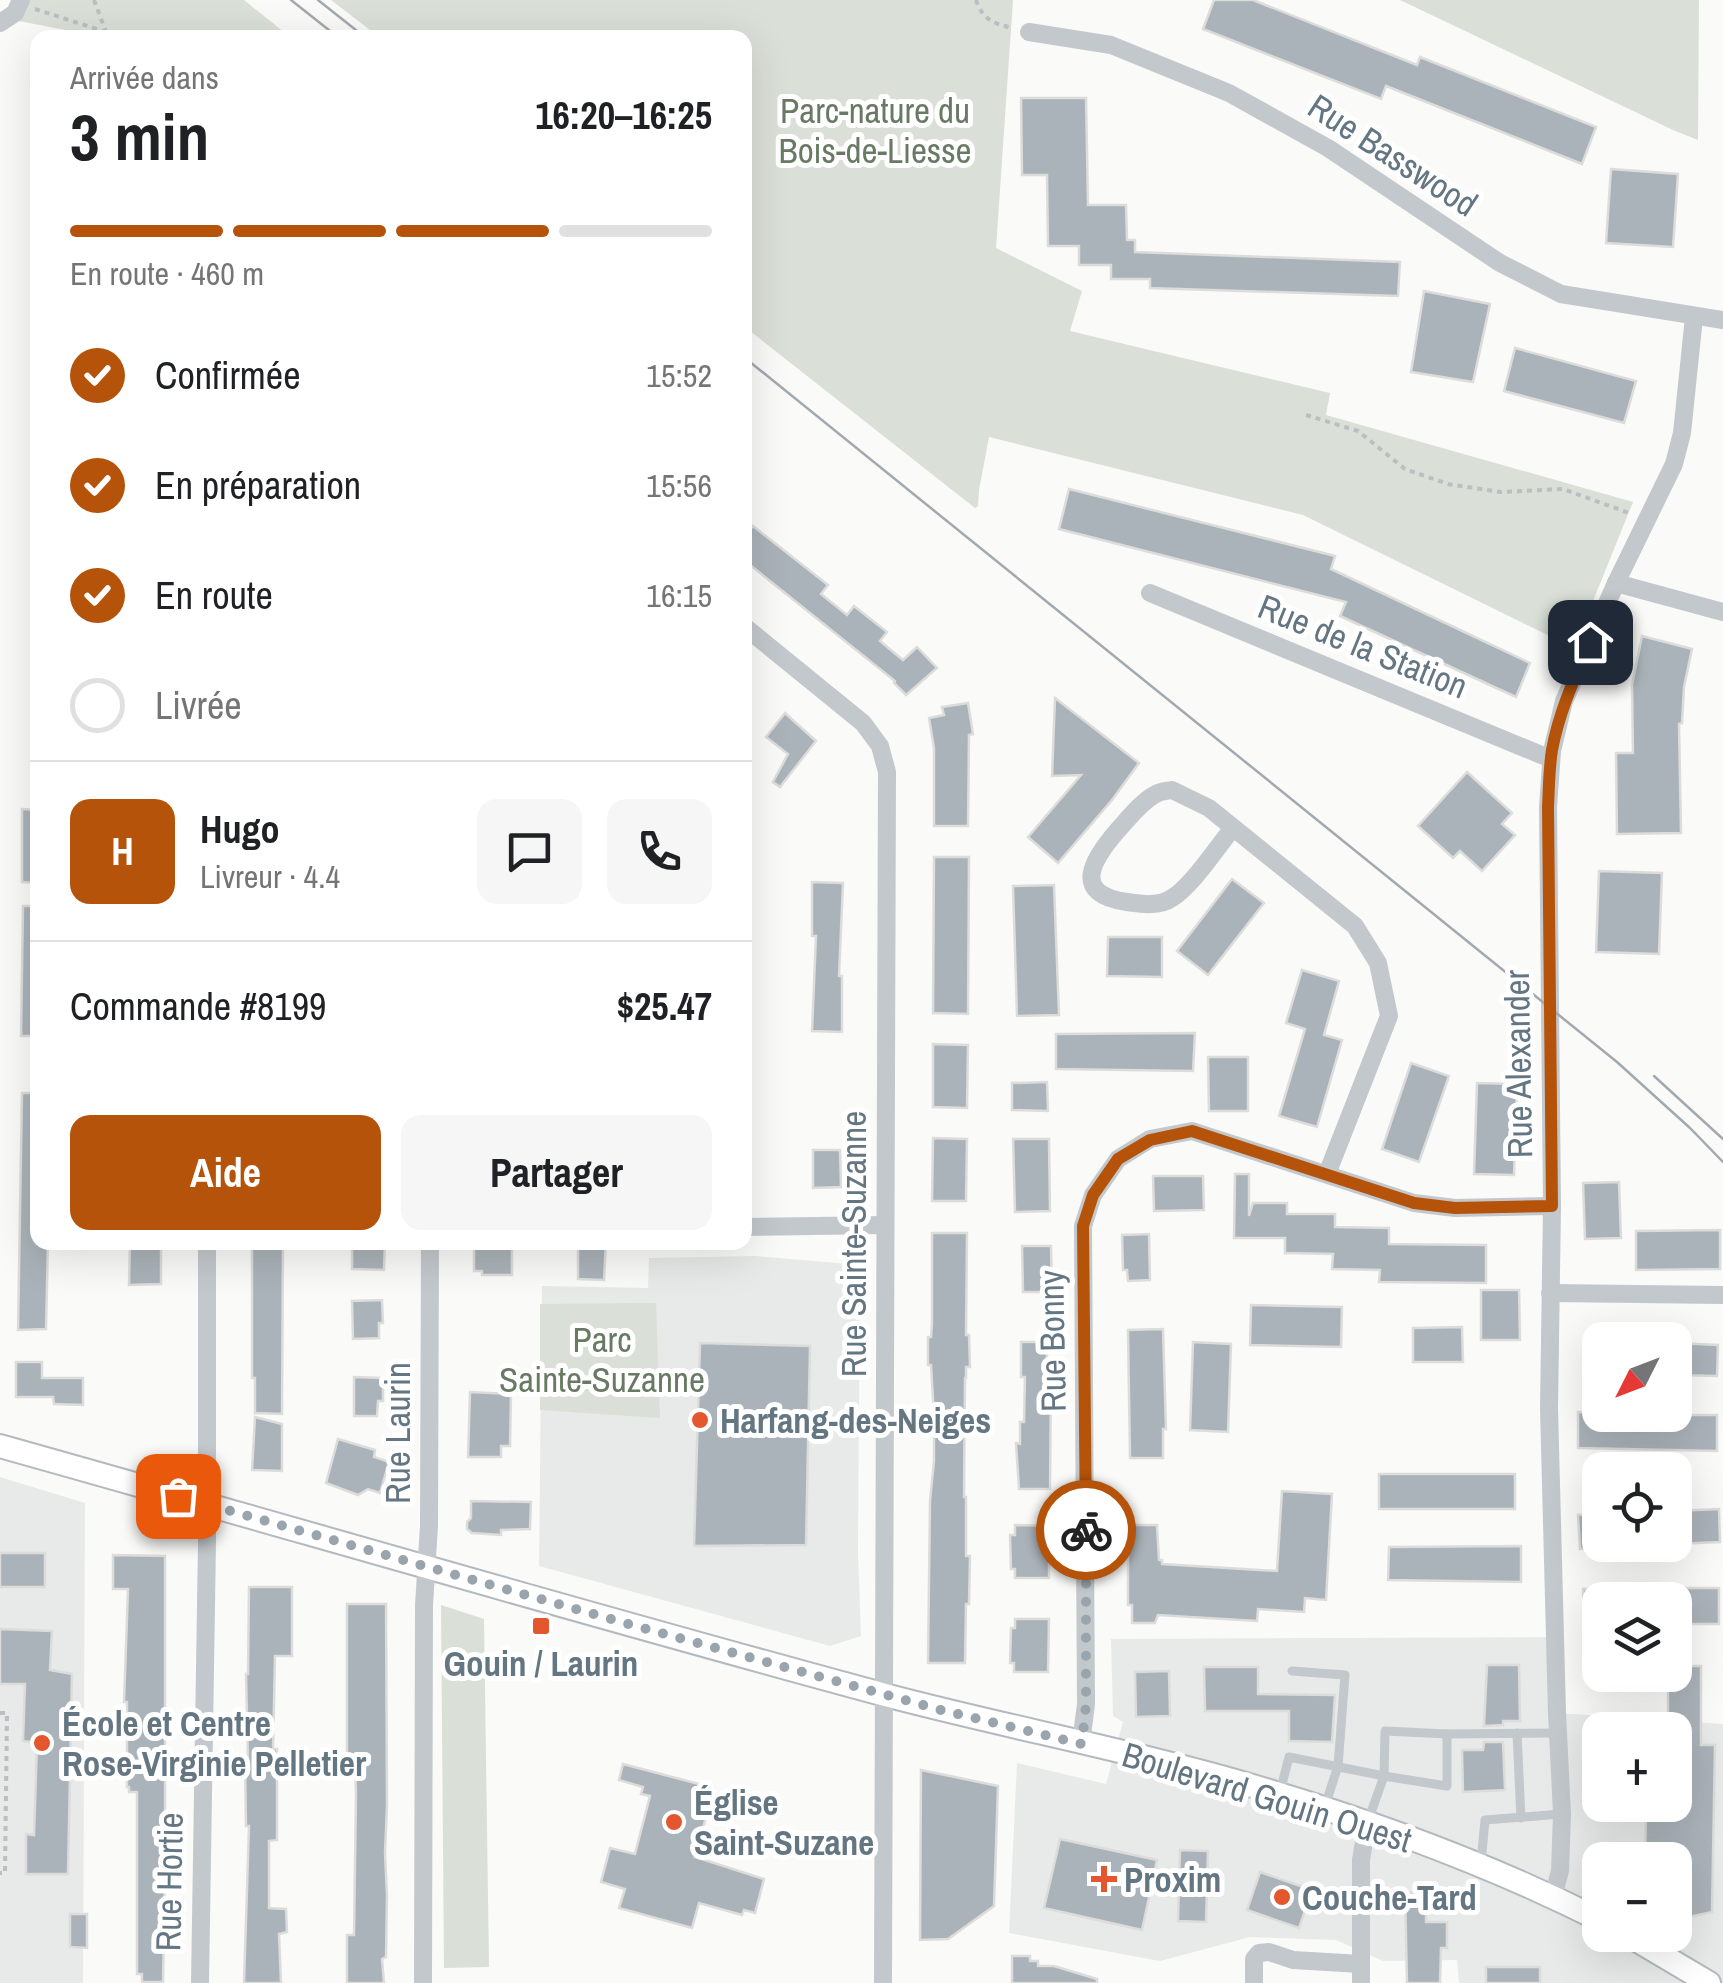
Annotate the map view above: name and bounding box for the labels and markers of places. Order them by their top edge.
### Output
pin [1548,600,1633,685]
place label: Harfang-des-Neiges [720,1397,991,1444]
marker: Harfang-des-Neiges [689,1409,711,1431]
pin [136,1454,221,1539]
marker: Gouin / Laurin [530,1615,552,1637]
place label: Gouin / Laurin [444,1640,638,1687]
place label: École et Centre Rose-Virginie Pelletier [62,1700,367,1787]
marker: École et Centre Rose-Virginie Pelletier [31,1732,53,1754]
place label: Église Saint-Suzane [694,1779,874,1866]
marker: Église Saint-Suzane [663,1811,685,1833]
place label: Proxim [1124,1856,1221,1903]
marker: Proxim [1093,1868,1115,1890]
place label: Couche-Tard [1302,1874,1477,1921]
marker: Couche-Tard [1271,1886,1293,1908]

